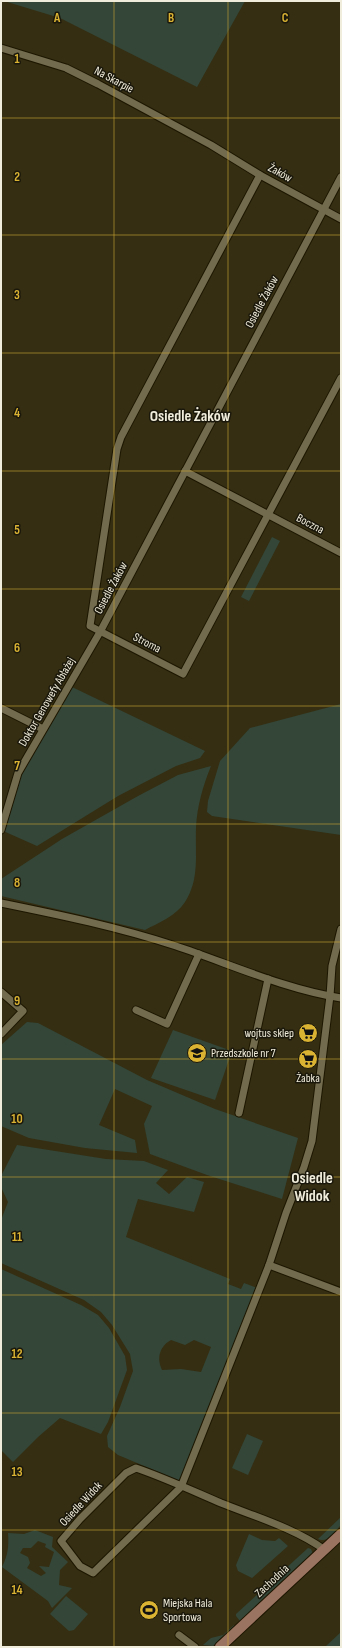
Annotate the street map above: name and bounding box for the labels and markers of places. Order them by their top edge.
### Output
supermarket icon: wojtus sklep [297,1022,319,1044]
place label: wojtus sklep [244,1026,294,1041]
school or university icon: Przedszkole nr 7 [186,1042,208,1064]
place label: Przedszkole nr 7 [211,1046,276,1061]
supermarket icon: Żabka [297,1048,319,1070]
place label: Żabka [296,1071,320,1086]
place label: Miejska Hala Sportowa [163,1596,213,1625]
sports icon: Miejska Hala Sportowa [138,1599,160,1621]

